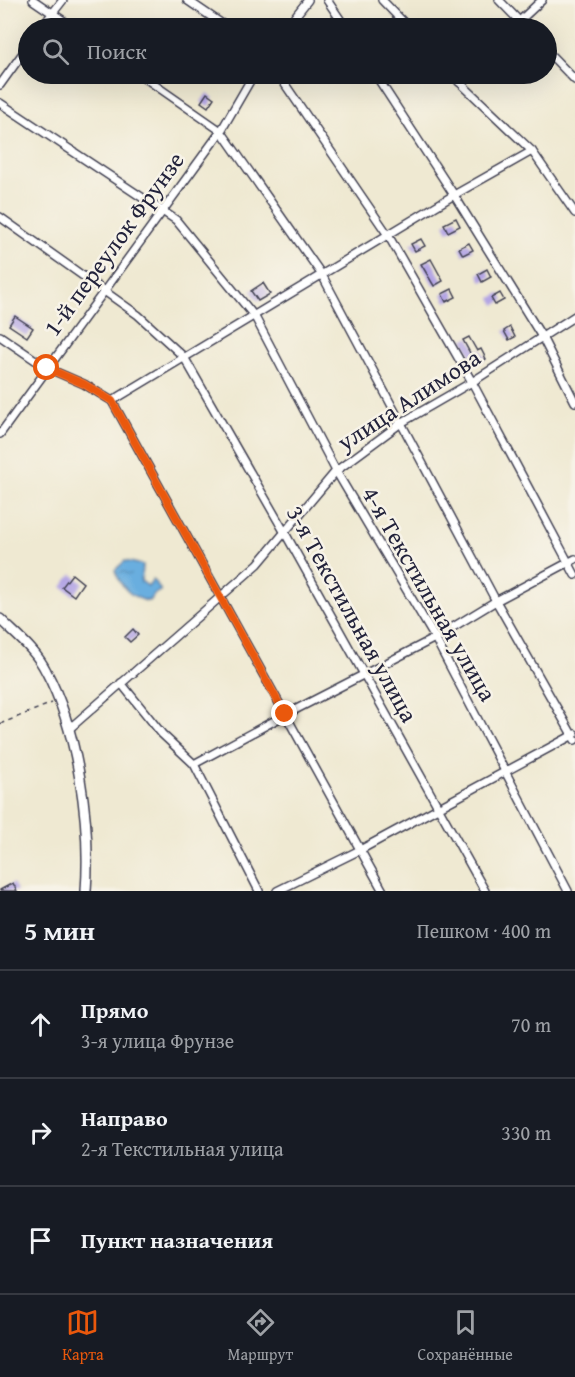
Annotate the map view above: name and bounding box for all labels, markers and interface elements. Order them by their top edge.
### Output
search box [18,18,557,84]
icon: search [39,35,72,68]
text: Поиск [87,35,147,67]
street label: 1-й переулок Фрунзе [35,144,192,343]
street label: улица Алимова [329,340,488,460]
route start [33,354,59,380]
street label: 4-я Текстильная улица [353,480,506,708]
street label: 3-я Текстильная улица [278,499,427,729]
route end [271,700,297,726]
text: 5 мин [24,911,95,950]
text: Пешком · 400 m [417,916,551,945]
text: Прямо [81,994,148,1026]
icon: ahead [24,1008,57,1041]
text: 70 m [511,1010,551,1039]
text: 3-я улица Фрунзе [81,1026,234,1055]
text: Направо [81,1102,168,1134]
icon: right [24,1116,57,1149]
text: 330 m [501,1118,551,1147]
text: 2-я Текстильная улица [81,1134,284,1163]
icon: arrive [24,1224,57,1257]
text: Пункт назначения [81,1224,273,1256]
tab: Карта [62,1306,104,1366]
tab: Маршрут [228,1306,293,1366]
tab: Сохранённые [418,1306,513,1366]

